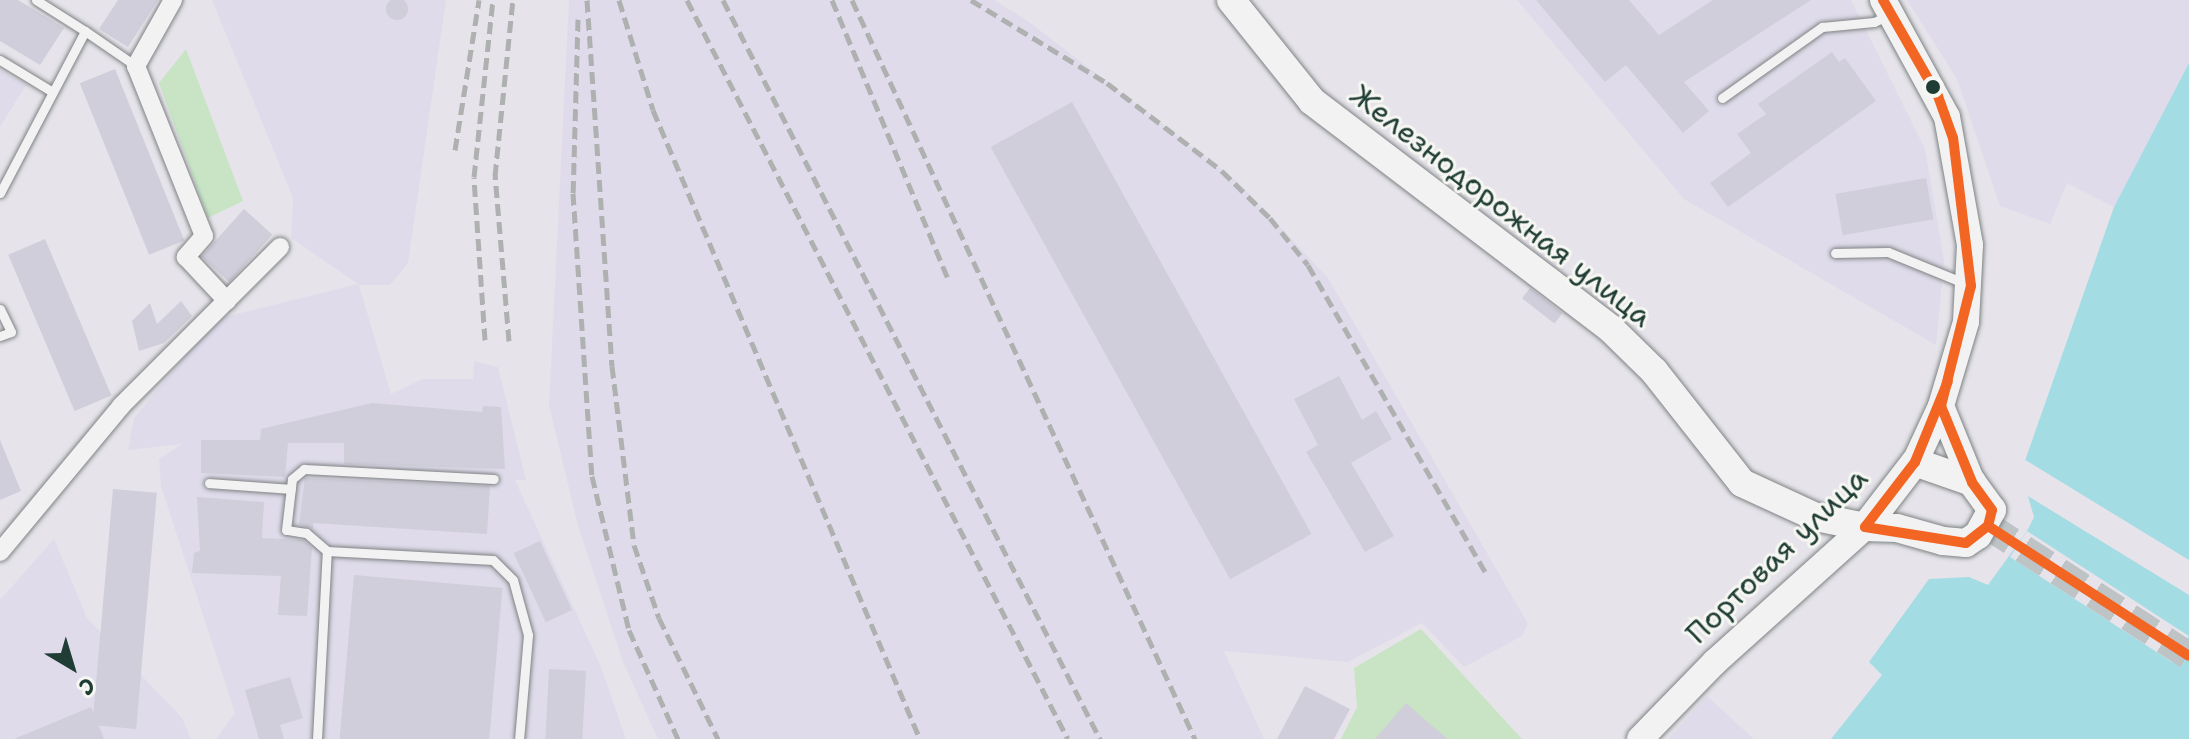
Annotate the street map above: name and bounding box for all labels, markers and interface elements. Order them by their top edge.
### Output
street label: Железнодорожная улица [1343,77,1659,335]
unlabelled marker [1925,79,1941,95]
street label: Портовая улица [1679,460,1875,652]
north arrow [32,627,112,707]
text: С [73,671,101,702]

